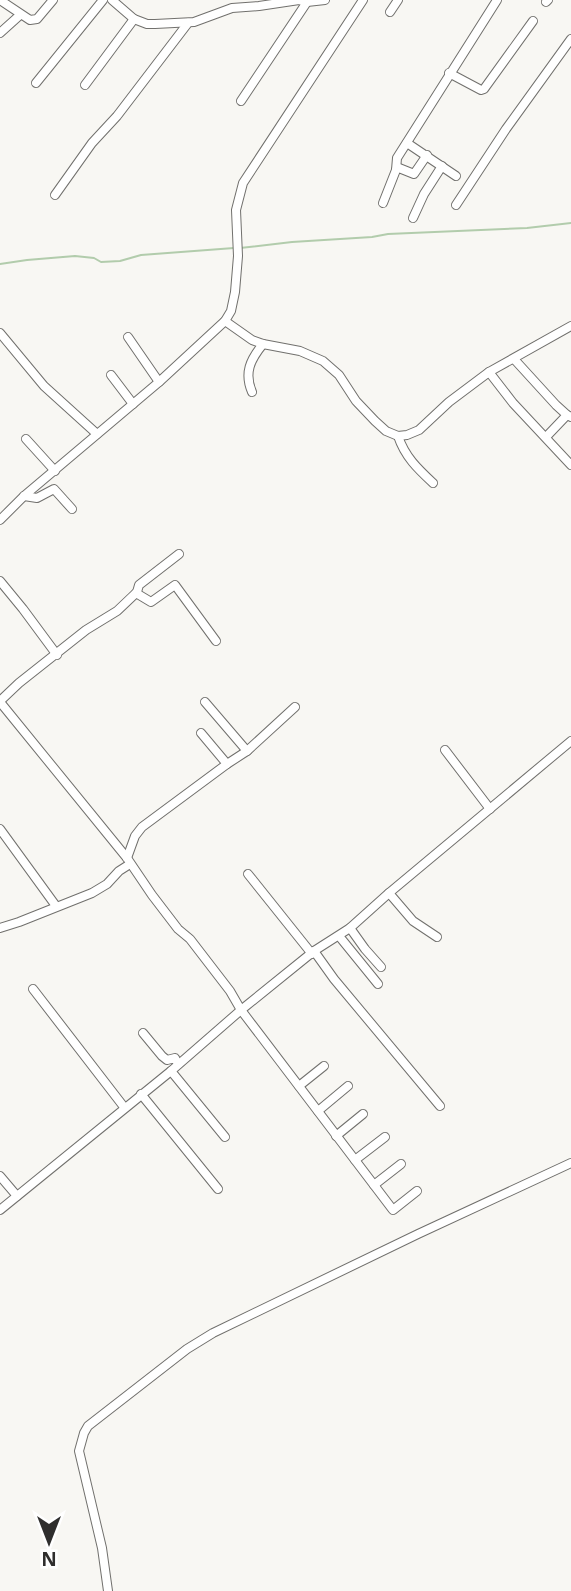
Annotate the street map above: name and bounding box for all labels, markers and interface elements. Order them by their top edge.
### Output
north arrow [14,1507,84,1577]
text: N [41,1546,57,1572]

